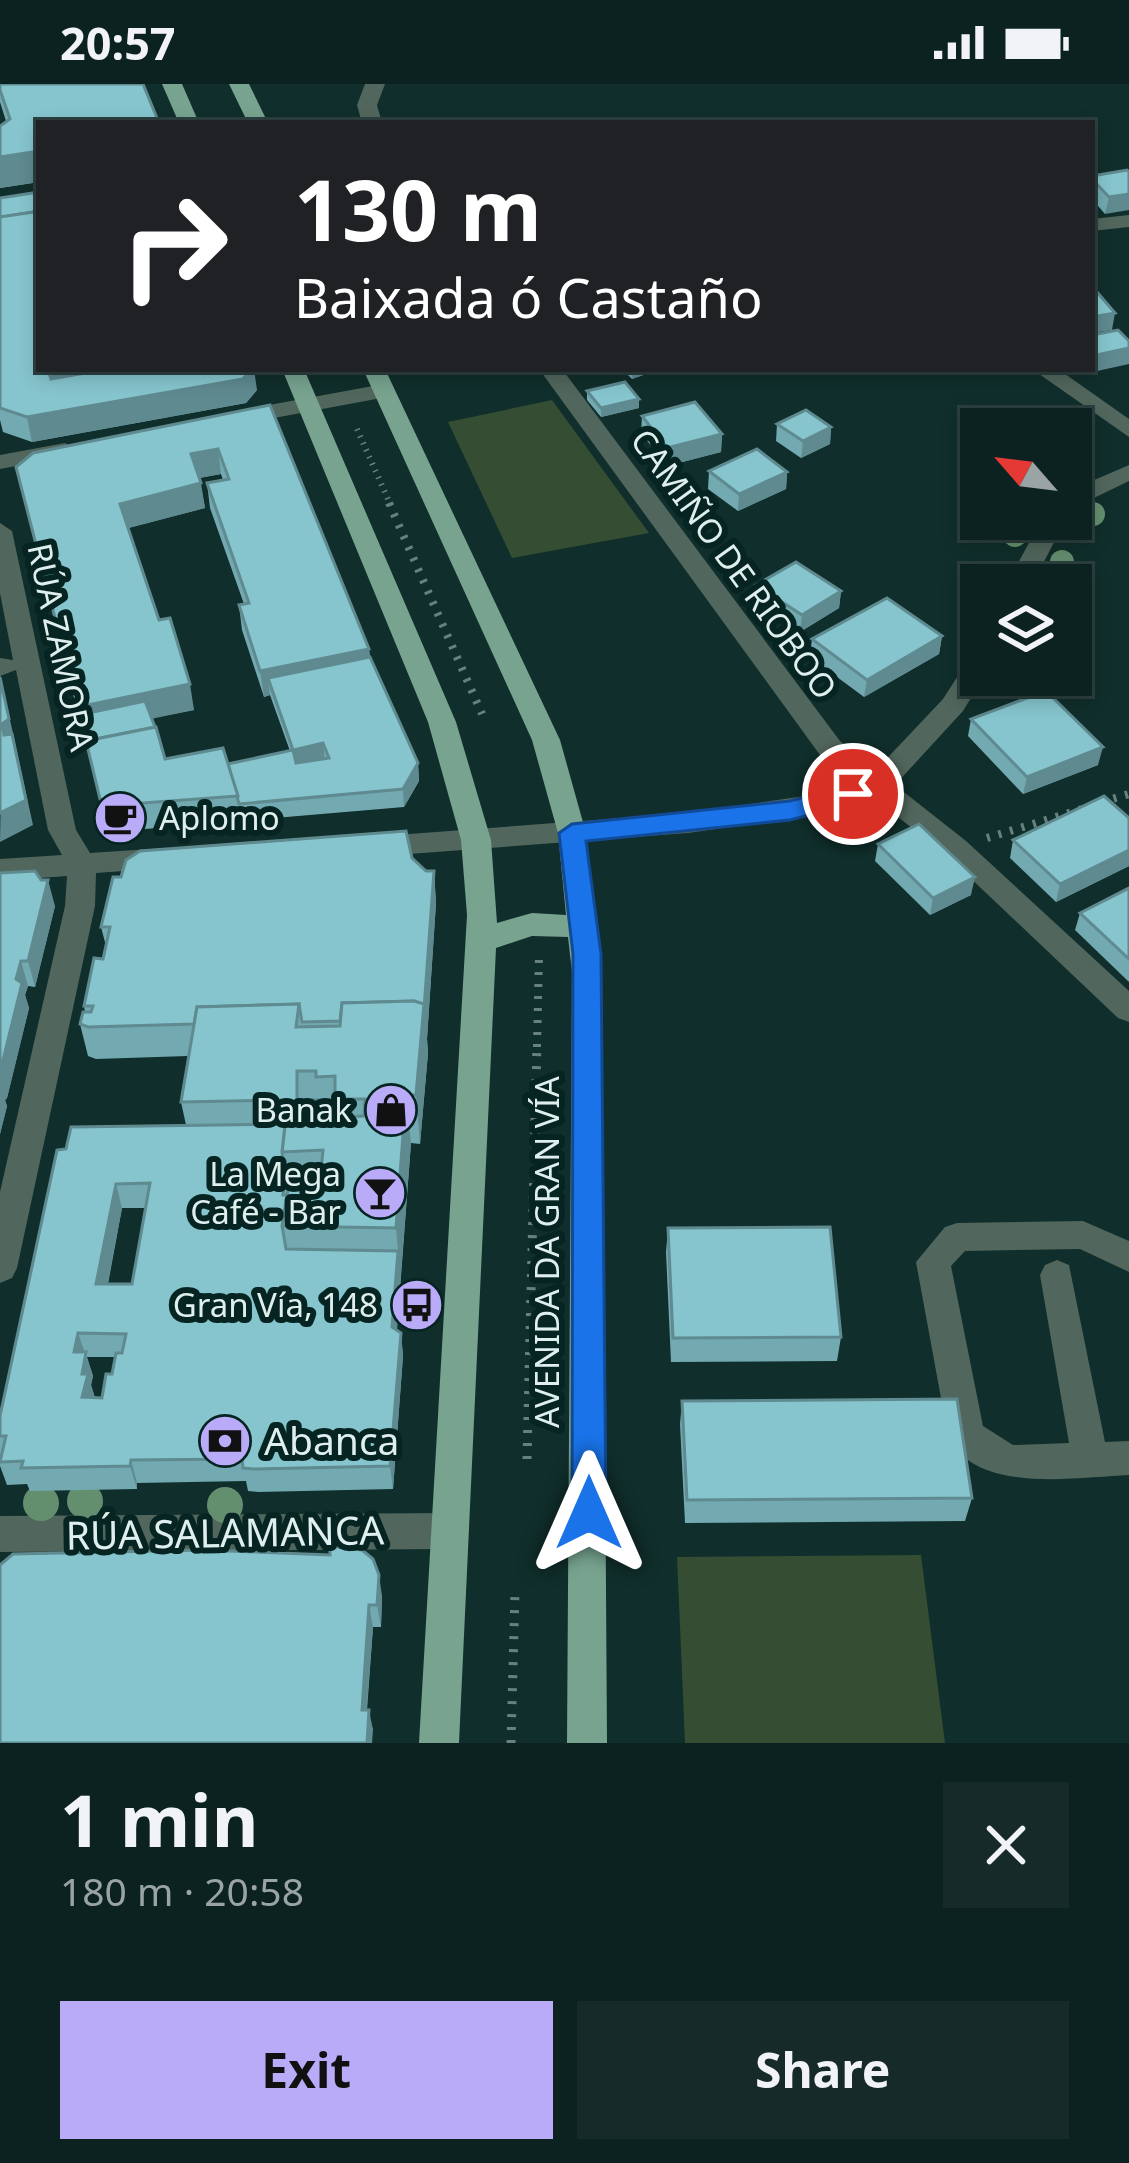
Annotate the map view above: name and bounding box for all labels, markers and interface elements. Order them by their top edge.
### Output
text: 20:57 [60,12,176,73]
text: 130 m [294,151,542,266]
icon: right [96,168,252,324]
text: Baixada ó Castaño [294,260,763,334]
north arrow [960,408,1092,540]
map controls [960,408,1092,696]
street label: CAMIÑO DE RIOBOO [621,419,848,708]
street label: RÚA ZAMORA [18,539,106,756]
button: layers [960,564,1092,696]
pin [802,743,904,845]
icon: arrive [820,761,886,827]
cafe icon: Aplomo [92,790,148,846]
place label: Aplomo [159,795,280,840]
street label: AVENIDA DA GRAN VÍA [524,1075,569,1428]
shop icon: Banak [363,1082,419,1138]
place label: Banak [256,1087,352,1132]
place label: La Mega Café - Bar [190,1151,341,1234]
bar icon: La Mega Café - Bar [352,1165,408,1221]
bus stop icon: Gran Vía, 148 [389,1277,445,1333]
place label: Gran Vía, 148 [173,1282,378,1327]
bank icon: Abanca [197,1413,253,1469]
place label: Abanca [264,1413,400,1466]
position arrow [526,1450,652,1576]
street label: RÚA SALAMANCA [65,1502,385,1561]
text: 1 min [60,1770,258,1868]
button: close [943,1782,1069,1908]
text: 180 m · 20:58 [60,1864,304,1917]
button: Exit [60,2001,553,2139]
button: Share [577,2001,1069,2139]

